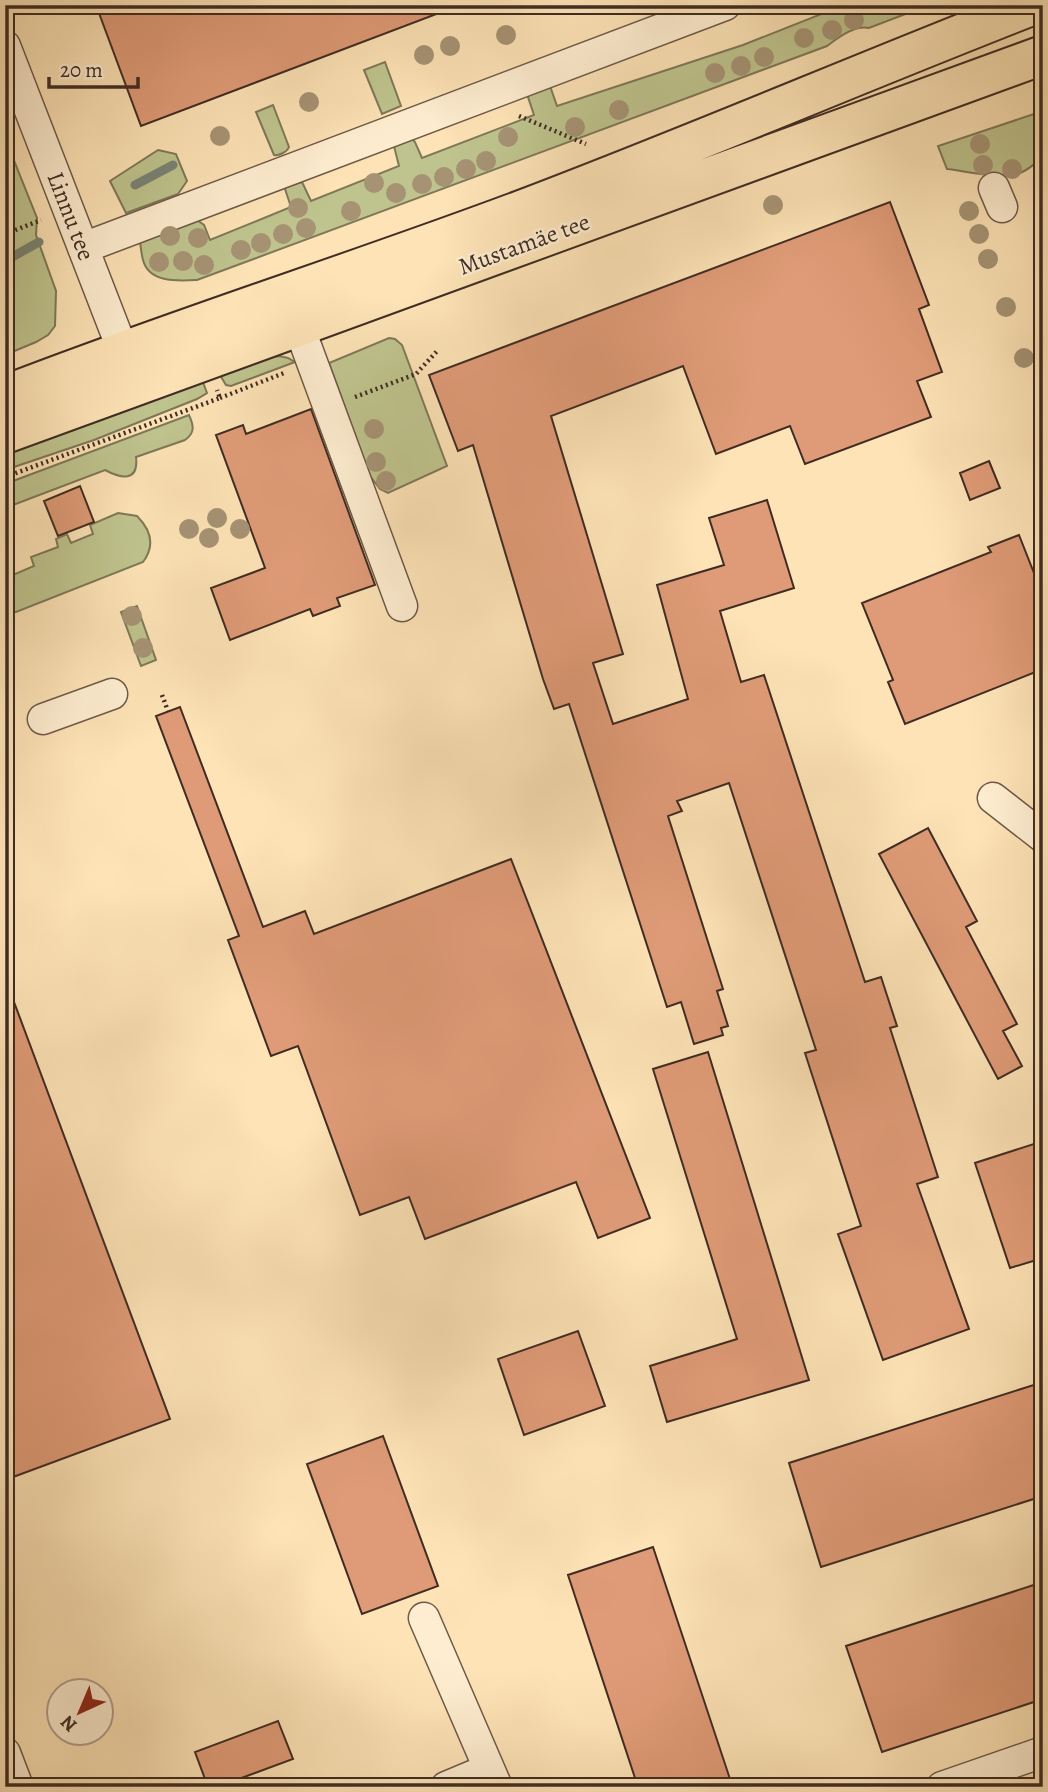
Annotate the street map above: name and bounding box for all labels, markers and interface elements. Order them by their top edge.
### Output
scale bar [49,46,138,90]
text: 20 m [60,56,103,84]
street label: Linnu tee [40,167,102,265]
street label: Mustamäe tee [454,205,594,283]
north arrow [46,1676,116,1746]
text: N [55,1709,83,1738]

